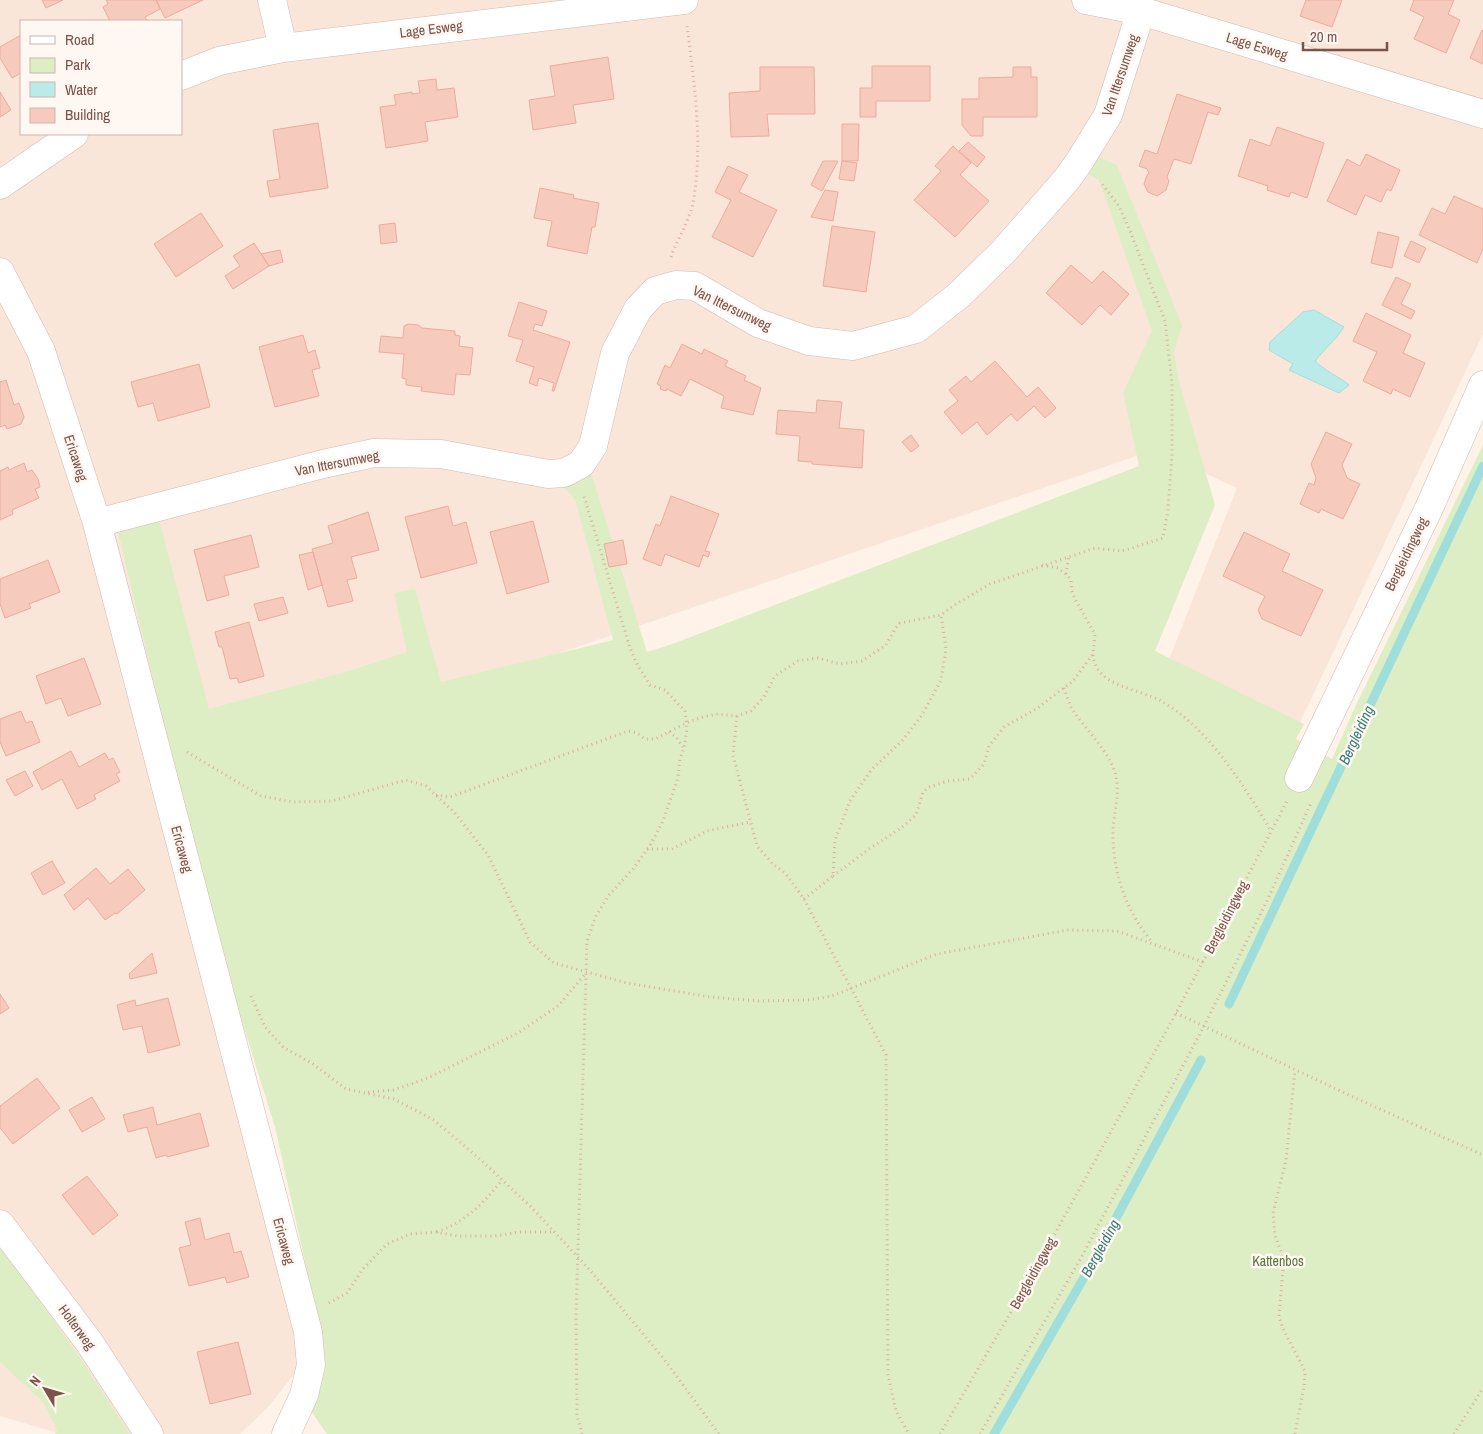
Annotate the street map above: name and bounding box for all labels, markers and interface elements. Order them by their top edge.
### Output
street label: Lage Esweg [399,16,464,42]
legend [20,20,182,135]
scale bar [1303,20,1387,52]
text: 20 m [1310,26,1337,47]
street label: Lage Esweg [1224,28,1290,64]
text: Road [65,29,94,50]
street label: Van Ittersumweg [1098,31,1143,118]
text: Park [65,54,91,75]
text: Water [65,79,97,100]
text: Building [65,104,110,125]
street label: Van Ittersumweg [690,281,775,335]
street label: Ericaweg [60,432,92,484]
street label: Van Ittersumweg [293,446,381,480]
street label: Bergleidingweg [1380,514,1432,594]
water label: Bergleiding [1333,702,1379,768]
street label: Ericaweg [167,824,197,875]
street label: Bergleidingweg [1200,877,1252,957]
water label: Bergleiding [1076,1215,1125,1281]
street label: Ericaweg [269,1216,299,1267]
street label: Bergleidingweg [1006,1233,1061,1312]
park label: Kattenbos [1252,1252,1304,1270]
street label: Holterweg [55,1301,100,1354]
north arrow [20,1364,70,1414]
text: N [25,1372,44,1390]

